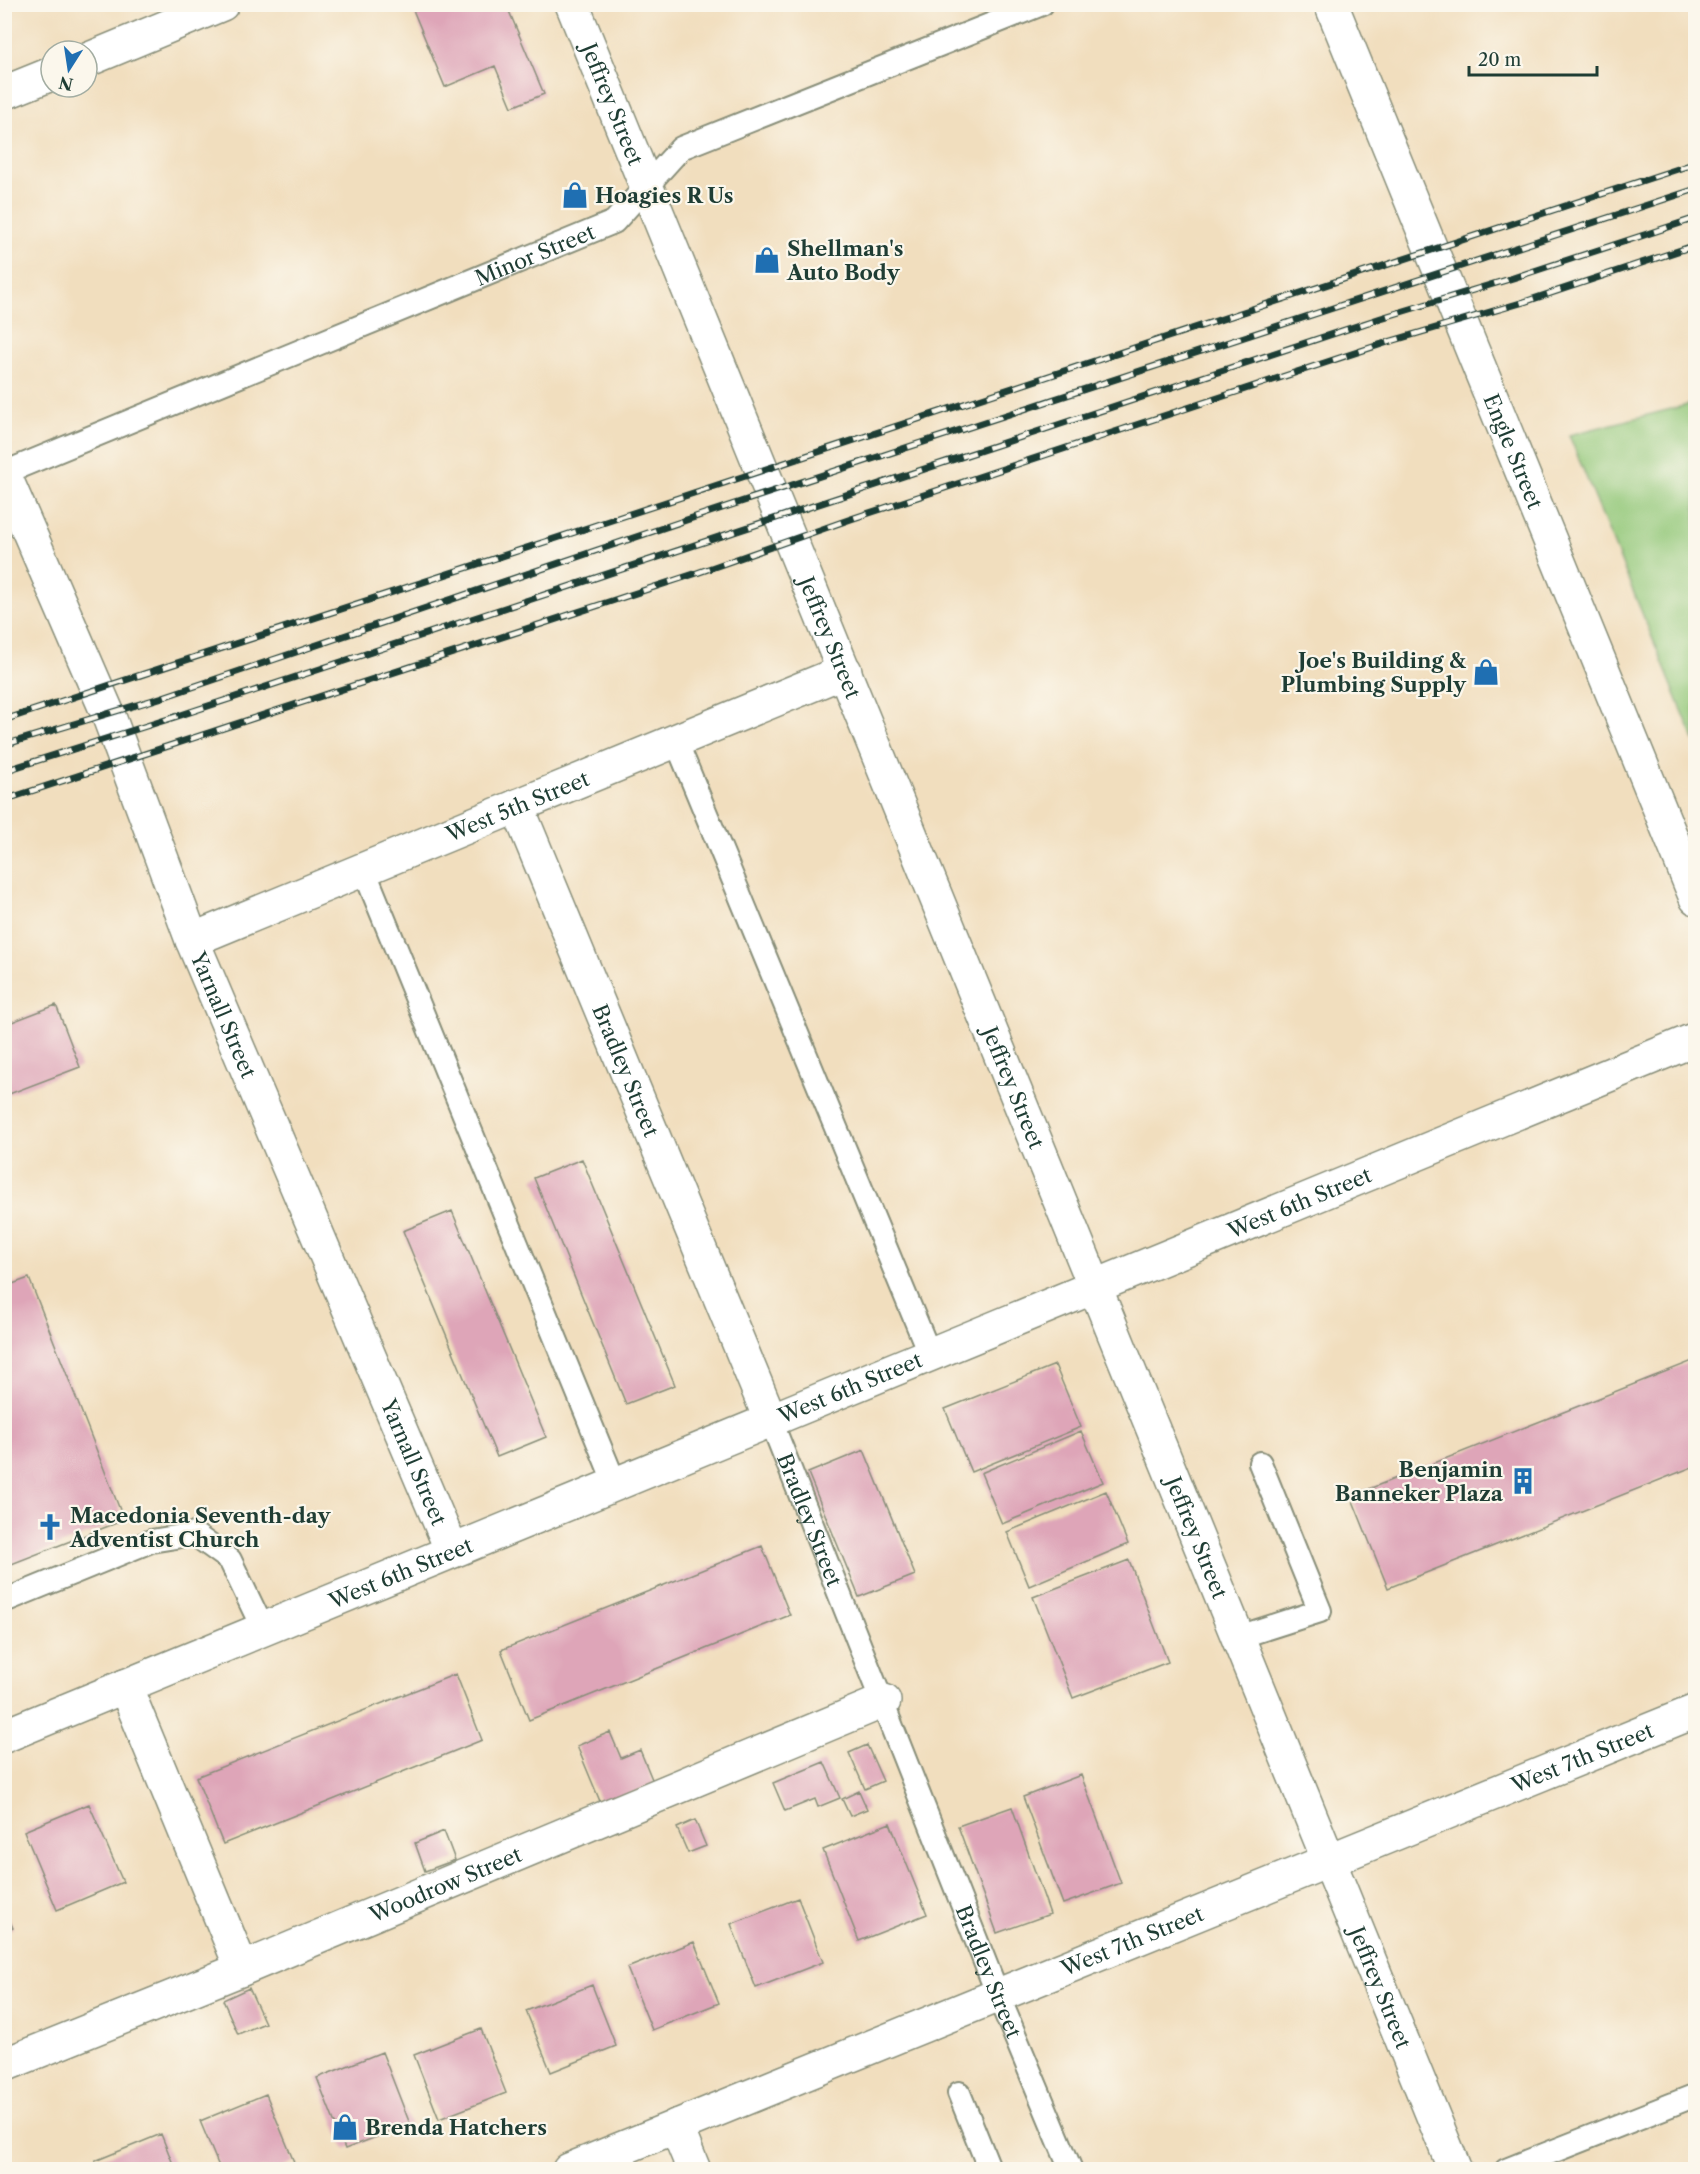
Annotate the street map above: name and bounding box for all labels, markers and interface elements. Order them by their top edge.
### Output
street label: Jeffrey Street [576,37,649,169]
north arrow [39,39,99,99]
scale bar [1469,39,1596,77]
text: 20 m [1478,49,1522,71]
text: N [57,72,75,95]
shop icon: Hoagies R Us [560,180,590,210]
place label: Hoagies R Us [595,183,733,208]
street label: Minor Street [471,219,599,290]
place label: Shellman's Auto Body [786,236,904,285]
shop icon: Shellman's Auto Body [752,245,782,275]
street label: Engle Street [1479,390,1548,513]
street label: Jeffrey Street [793,570,866,703]
place label: Joe's Building & Plumbing Supply [1281,648,1467,697]
shop icon: Joe's Building & Plumbing Supply [1471,657,1501,687]
street label: West 5th Street [441,765,593,847]
street label: Yarnall Street [186,947,262,1082]
street label: Bradley Street [588,1000,665,1141]
street label: Jeffrey Street [977,1020,1050,1153]
street label: West 6th Street [1223,1161,1375,1243]
street label: West 6th Street [774,1347,926,1429]
street label: Yarnall Street [376,1394,452,1529]
street label: Bradley Street [772,1449,848,1590]
place label: Benjamin Banneker Plaza [1335,1457,1504,1506]
building icon: Benjamin Banneker Plaza [1508,1466,1538,1496]
street label: Jeffrey Street [1160,1470,1233,1603]
place label: Macedonia Seventh-day Adventist Church [69,1503,331,1552]
church icon: Macedonia Seventh-day Adventist Church [35,1512,65,1542]
street label: West 6th Street [324,1532,477,1614]
street label: West 7th Street [1507,1717,1657,1798]
street label: Woodrow Street [365,1841,526,1927]
street label: West 7th Street [1056,1900,1207,1981]
street label: Bradley Street [951,1901,1027,2042]
street label: Jeffrey Street [1343,1920,1417,2053]
shop icon: Brenda Hatchers [330,2112,360,2142]
place label: Brenda Hatchers [365,2115,547,2140]

